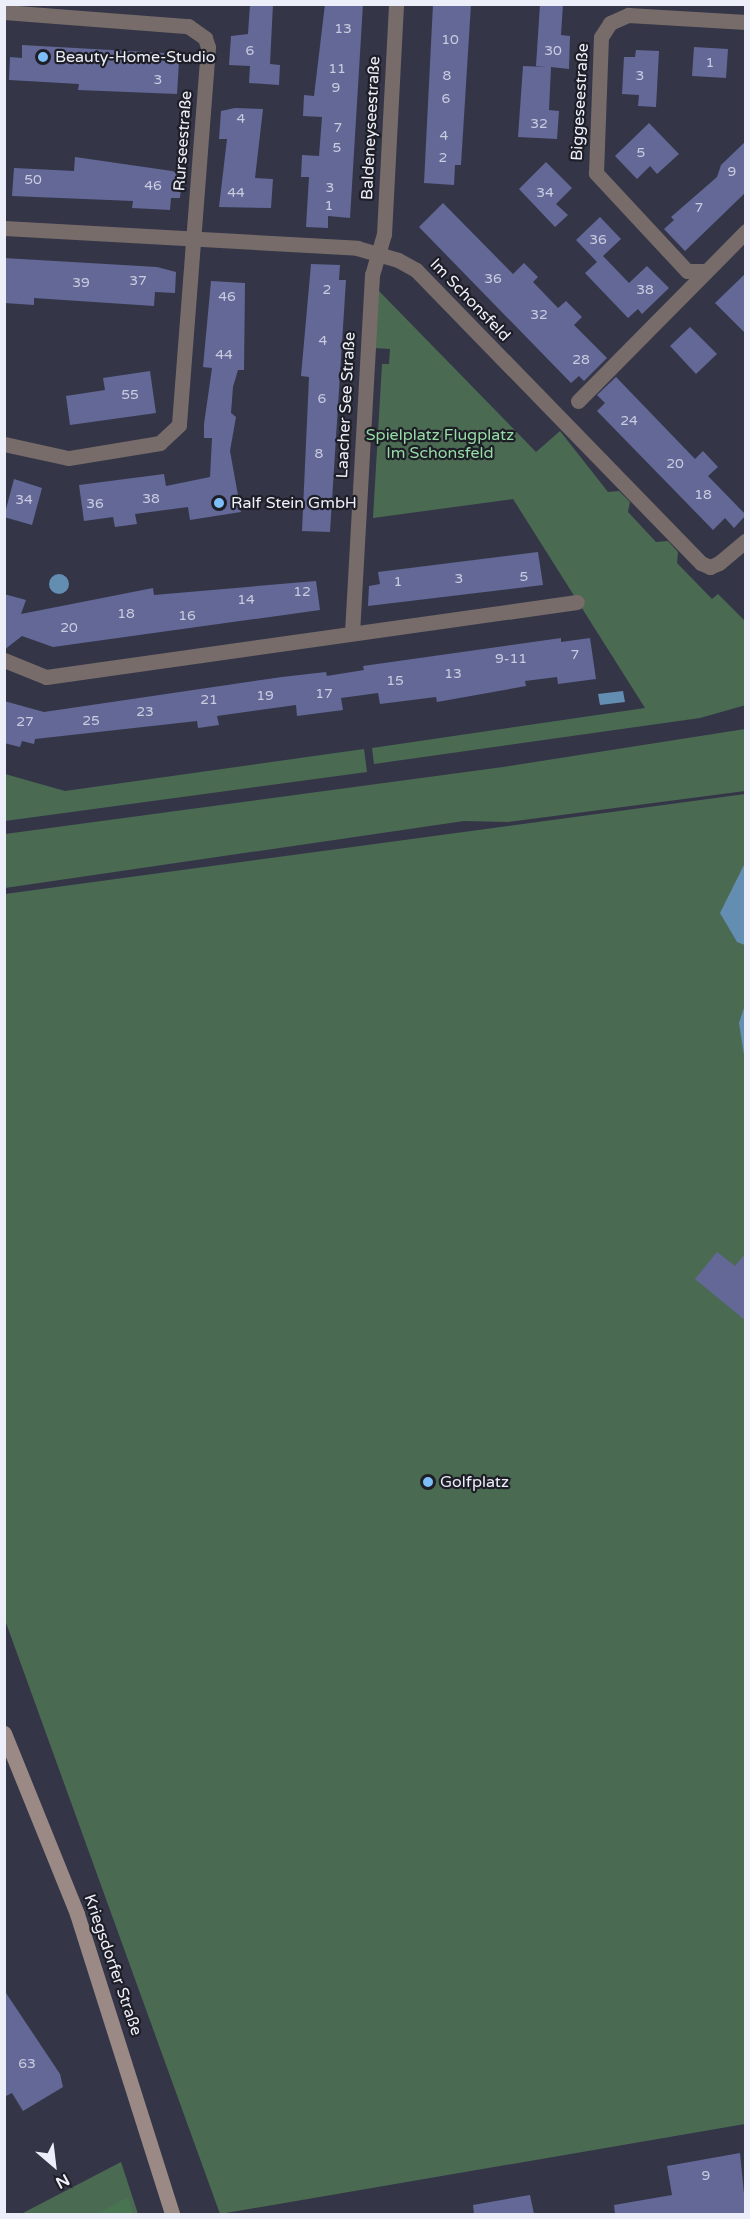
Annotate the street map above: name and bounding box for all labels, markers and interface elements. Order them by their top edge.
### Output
house number: 13 [334,21,352,37]
house number: 10 [441,32,459,48]
house number: 6 [246,43,254,59]
house number: 30 [544,43,562,59]
street label: Biggeseestraße [567,43,593,161]
place label: Beauty-Home-Studio [55,47,215,67]
marker: Beauty-Home-Studio [36,50,50,64]
house number: 1 [706,55,714,71]
street label: Baldeneyseestraße [358,56,384,200]
house number: 11 [328,61,346,77]
house number: 8 [443,68,451,84]
house number: 3 [636,68,644,84]
house number: 3 [154,72,162,88]
house number: 9 [332,80,340,96]
street label: Rurseestraße [170,90,196,192]
house number: 6 [442,91,450,107]
house number: 4 [237,111,245,127]
house number: 32 [530,116,548,132]
house number: 7 [334,120,342,136]
house number: 4 [440,128,448,144]
house number: 5 [333,140,341,156]
house number: 5 [637,145,645,161]
house number: 2 [439,150,447,166]
house number: 9 [728,164,736,180]
house number: 50 [24,172,42,188]
house number: 46 [144,178,162,194]
house number: 3 [326,180,334,196]
house number: 44 [227,185,245,201]
house number: 34 [536,185,554,201]
house number: 1 [325,198,333,214]
house number: 7 [695,200,703,216]
house number: 36 [589,232,607,248]
street label: Im Schonsfeld [426,255,514,345]
house number: 36 [484,271,502,287]
house number: 37 [129,273,147,289]
house number: 39 [72,275,90,291]
house number: 2 [323,282,331,298]
house number: 38 [636,282,654,298]
house number: 46 [218,289,236,305]
house number: 32 [530,307,548,323]
street label: Laacher See Straße [333,331,359,479]
house number: 4 [319,333,327,349]
house number: 44 [215,347,233,363]
house number: 28 [572,352,590,368]
house number: 55 [121,387,139,403]
house number: 6 [318,391,326,407]
house number: 24 [620,413,638,429]
park label: Spielplatz Flugplatz Im Schonsfeld [366,425,514,463]
house number: 8 [315,446,323,462]
house number: 20 [666,456,684,472]
house number: 18 [694,487,712,503]
house number: 38 [142,491,160,507]
house number: 34 [15,492,33,508]
place label: Ralf Stein GmbH [231,493,357,513]
house number: 36 [86,496,104,512]
marker: Ralf Stein GmbH [212,496,226,510]
house number: 5 [520,569,528,585]
house number: 3 [455,571,463,587]
house number: 1 [394,574,402,590]
house number: 12 [293,584,311,600]
house number: 14 [237,592,255,608]
house number: 18 [117,606,135,622]
house number: 16 [178,608,196,624]
house number: 20 [60,620,78,636]
house number: 7 [571,647,579,663]
house number: 9-11 [495,651,527,667]
house number: 13 [444,666,462,682]
house number: 15 [386,673,404,689]
house number: 17 [315,686,333,702]
house number: 19 [256,688,274,704]
house number: 21 [200,692,218,708]
house number: 23 [136,704,154,720]
house number: 25 [82,713,100,729]
house number: 27 [16,714,34,730]
place label: Golfplatz [440,1472,509,1492]
marker: Golfplatz [421,1475,435,1489]
street label: Kriegsdorfer Straße [80,1892,146,2038]
house number: 63 [18,2056,36,2072]
north arrow [24,2135,84,2195]
house number: 9 [702,2168,710,2184]
text: N [52,2169,73,2193]

